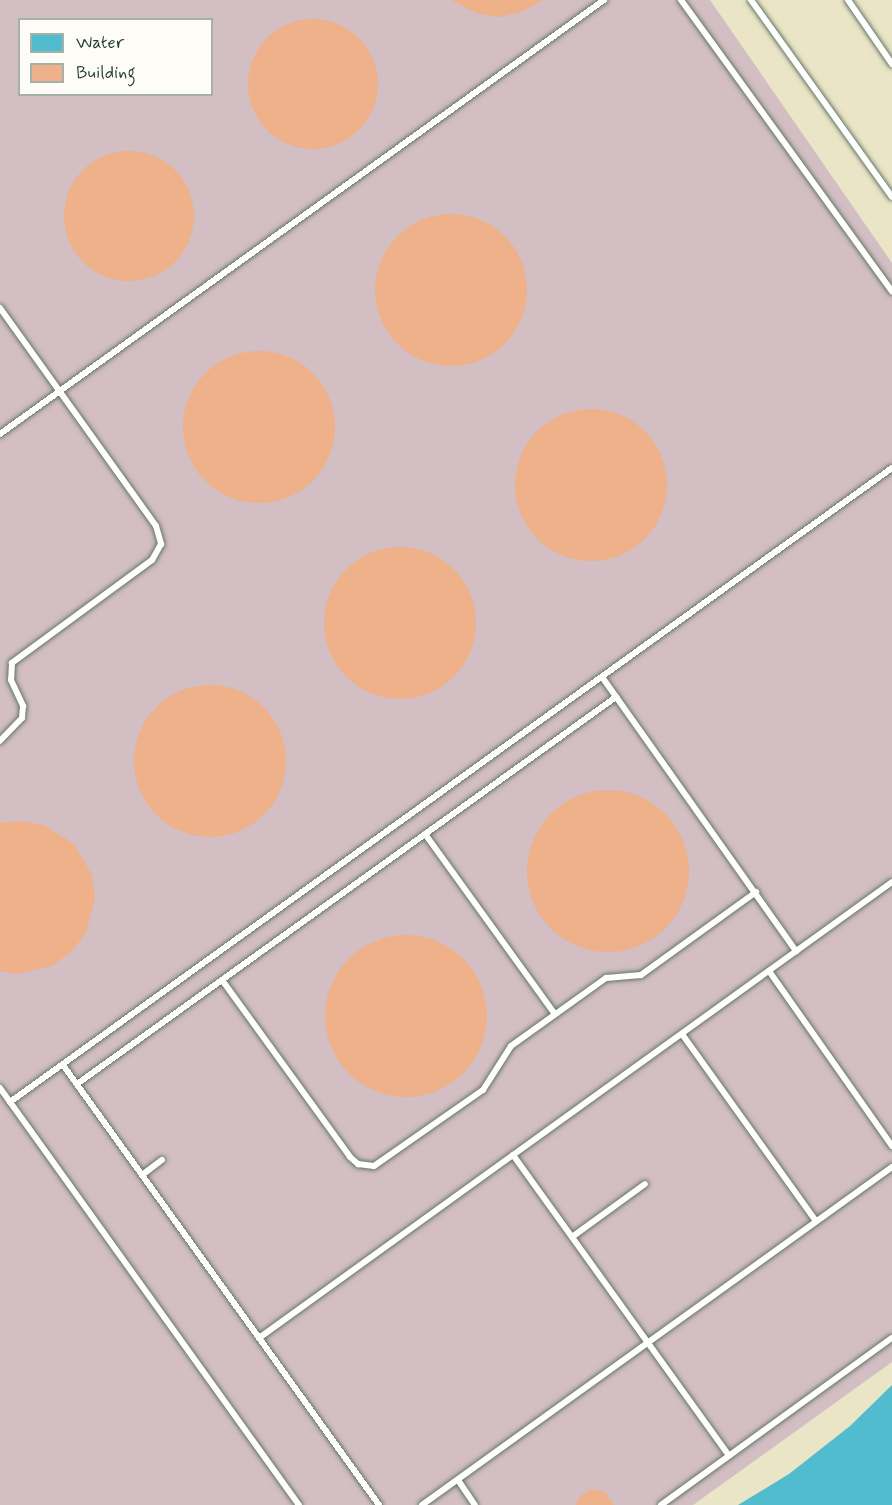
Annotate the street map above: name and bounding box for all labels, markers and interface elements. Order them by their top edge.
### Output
legend [18,18,213,96]
text: Water [76,31,124,55]
text: Building [76,61,136,85]

